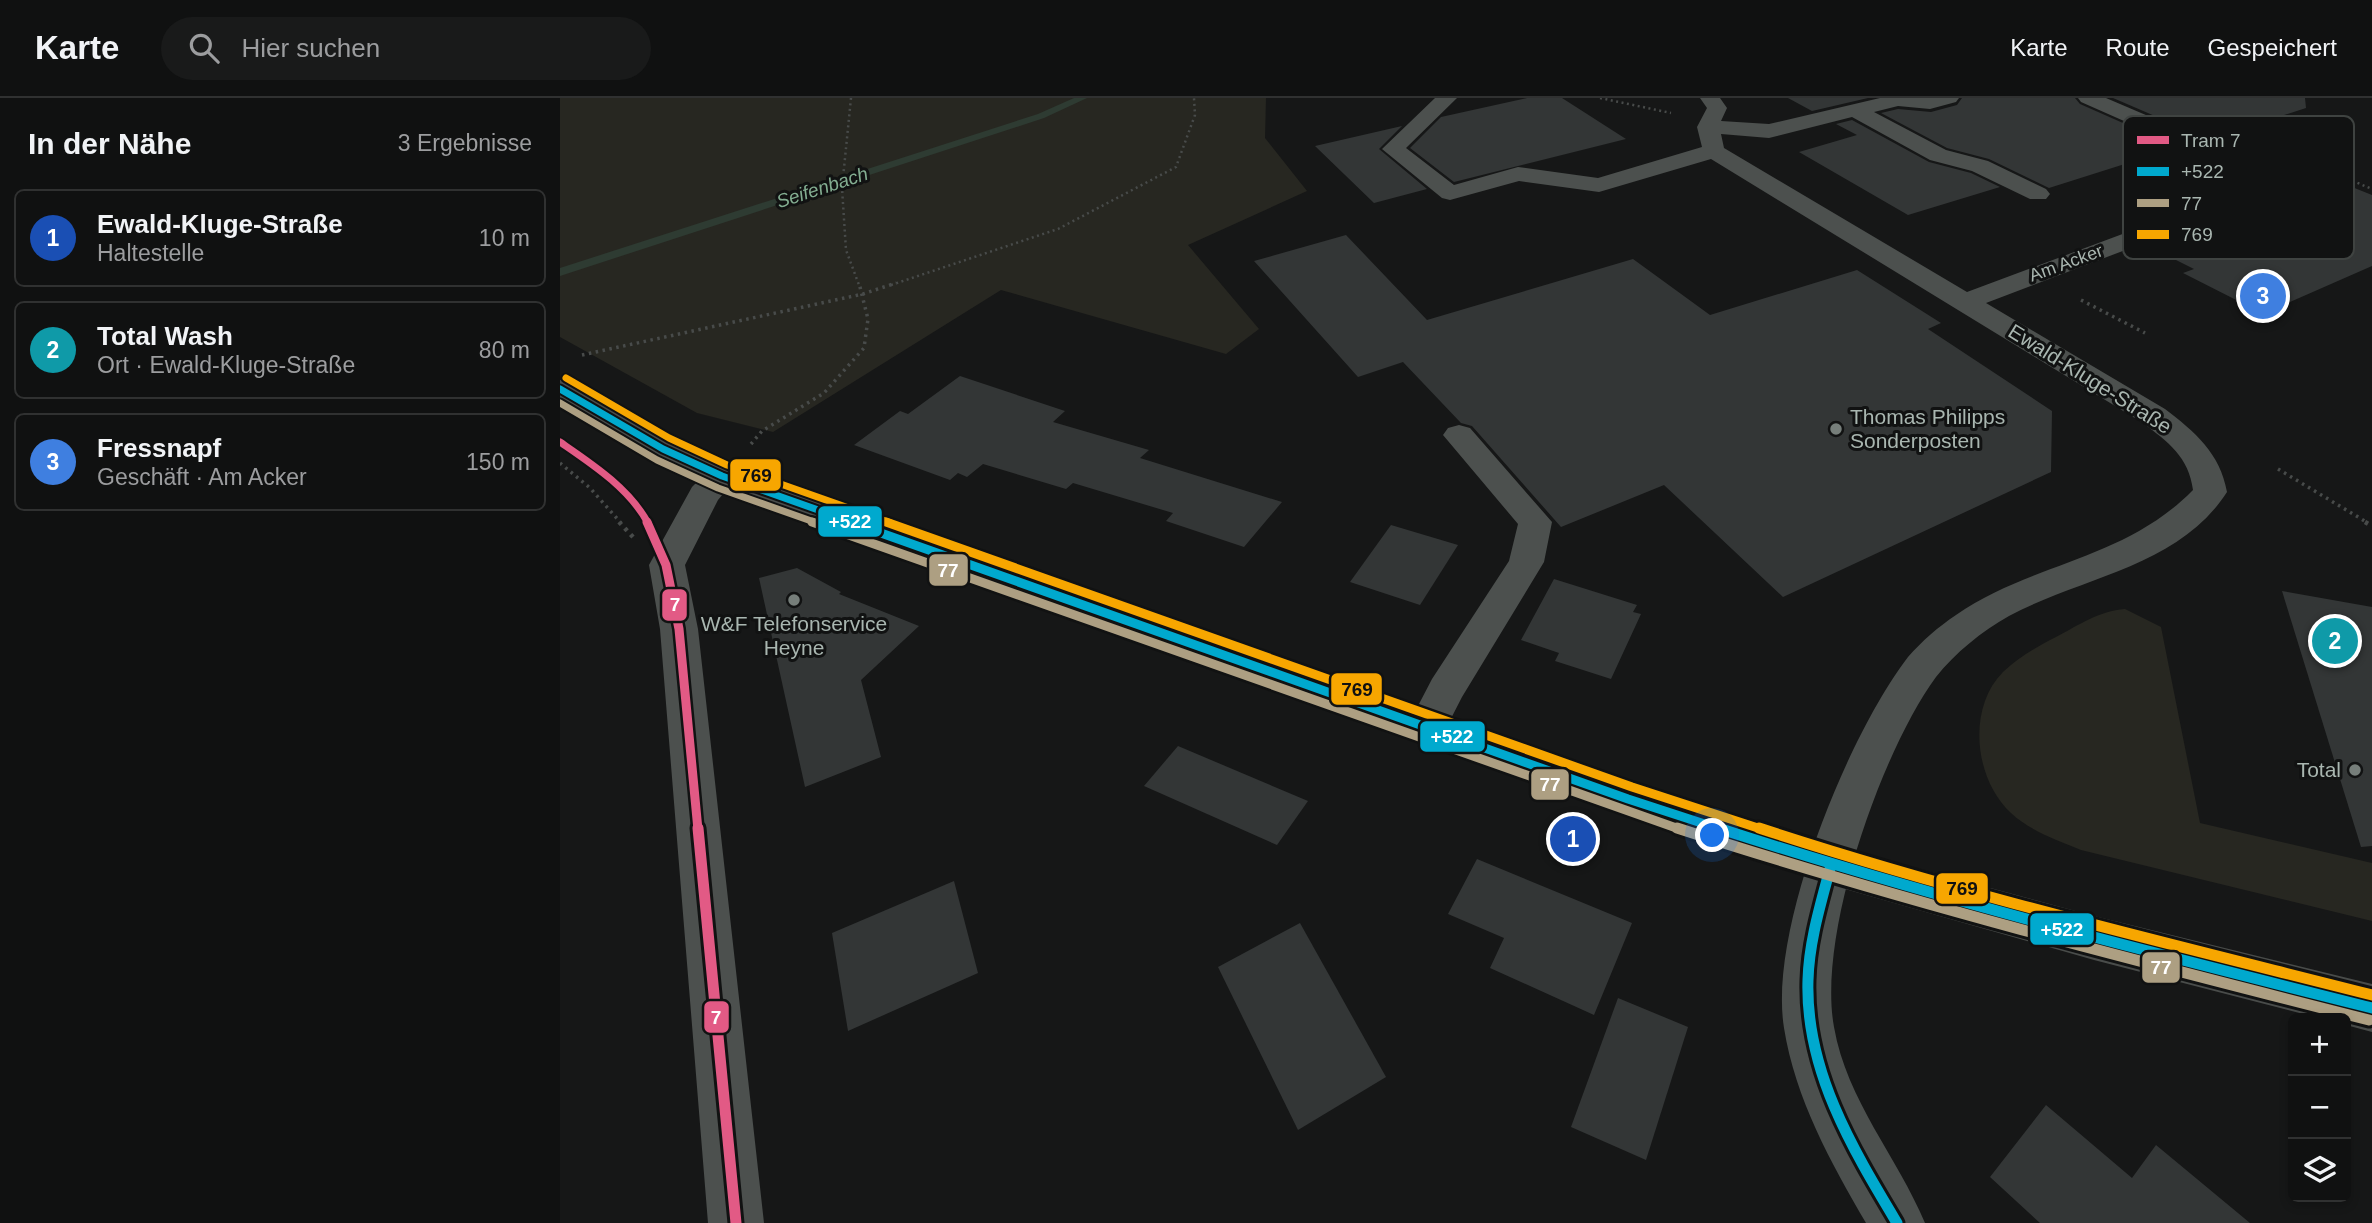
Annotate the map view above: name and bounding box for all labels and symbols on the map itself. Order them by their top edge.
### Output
legend [2123,116,2354,259]
text: Tram 7 [2181,130,2240,151]
text: +522 [2181,161,2224,182]
water label: Seifenbach [774,163,871,212]
text: 77 [2181,193,2202,214]
text: 769 [2181,224,2213,245]
street label: Am Acker [2026,240,2106,286]
pin: 3 [2240,270,2286,322]
street label: Ewald-Kluge-Straße [2004,319,2176,438]
place label: Thomas Philipps Sonderposten [1850,405,2005,452]
marker: Thomas Philipps Sonderposten [1828,421,1844,437]
line badge: 769 [729,458,782,492]
text: 769 [740,465,772,486]
line badge: +522 [817,505,883,538]
text: +522 [829,511,871,532]
line badge: 77 [928,553,969,587]
text: 77 [937,560,959,581]
line badge: 7 [661,588,688,622]
marker: W&F Telefonservice Heyne [786,592,802,608]
text: 7 [670,594,680,615]
place label: W&F Telefonservice Heyne [701,612,887,659]
pin: 2 [2312,615,2358,667]
line badge: 769 [1330,672,1383,706]
text: 769 [1341,679,1373,700]
line badge: +522 [1419,720,1486,753]
text: +522 [1431,726,1473,747]
place label: Total [2297,758,2341,781]
marker: Total [2347,762,2363,778]
line badge: 77 [1530,768,1570,801]
text: 77 [1539,774,1561,795]
pin: 1 [1550,813,1596,865]
your location [1695,818,1729,852]
line badge: 769 [1935,872,1989,905]
text: 769 [1946,878,1978,899]
line badge: +522 [2029,912,2095,946]
text: +522 [2041,919,2083,940]
line badge: 77 [2141,951,2181,984]
text: 77 [2150,957,2172,978]
line badge: 7 [703,1000,730,1034]
text: 7 [711,1007,721,1028]

